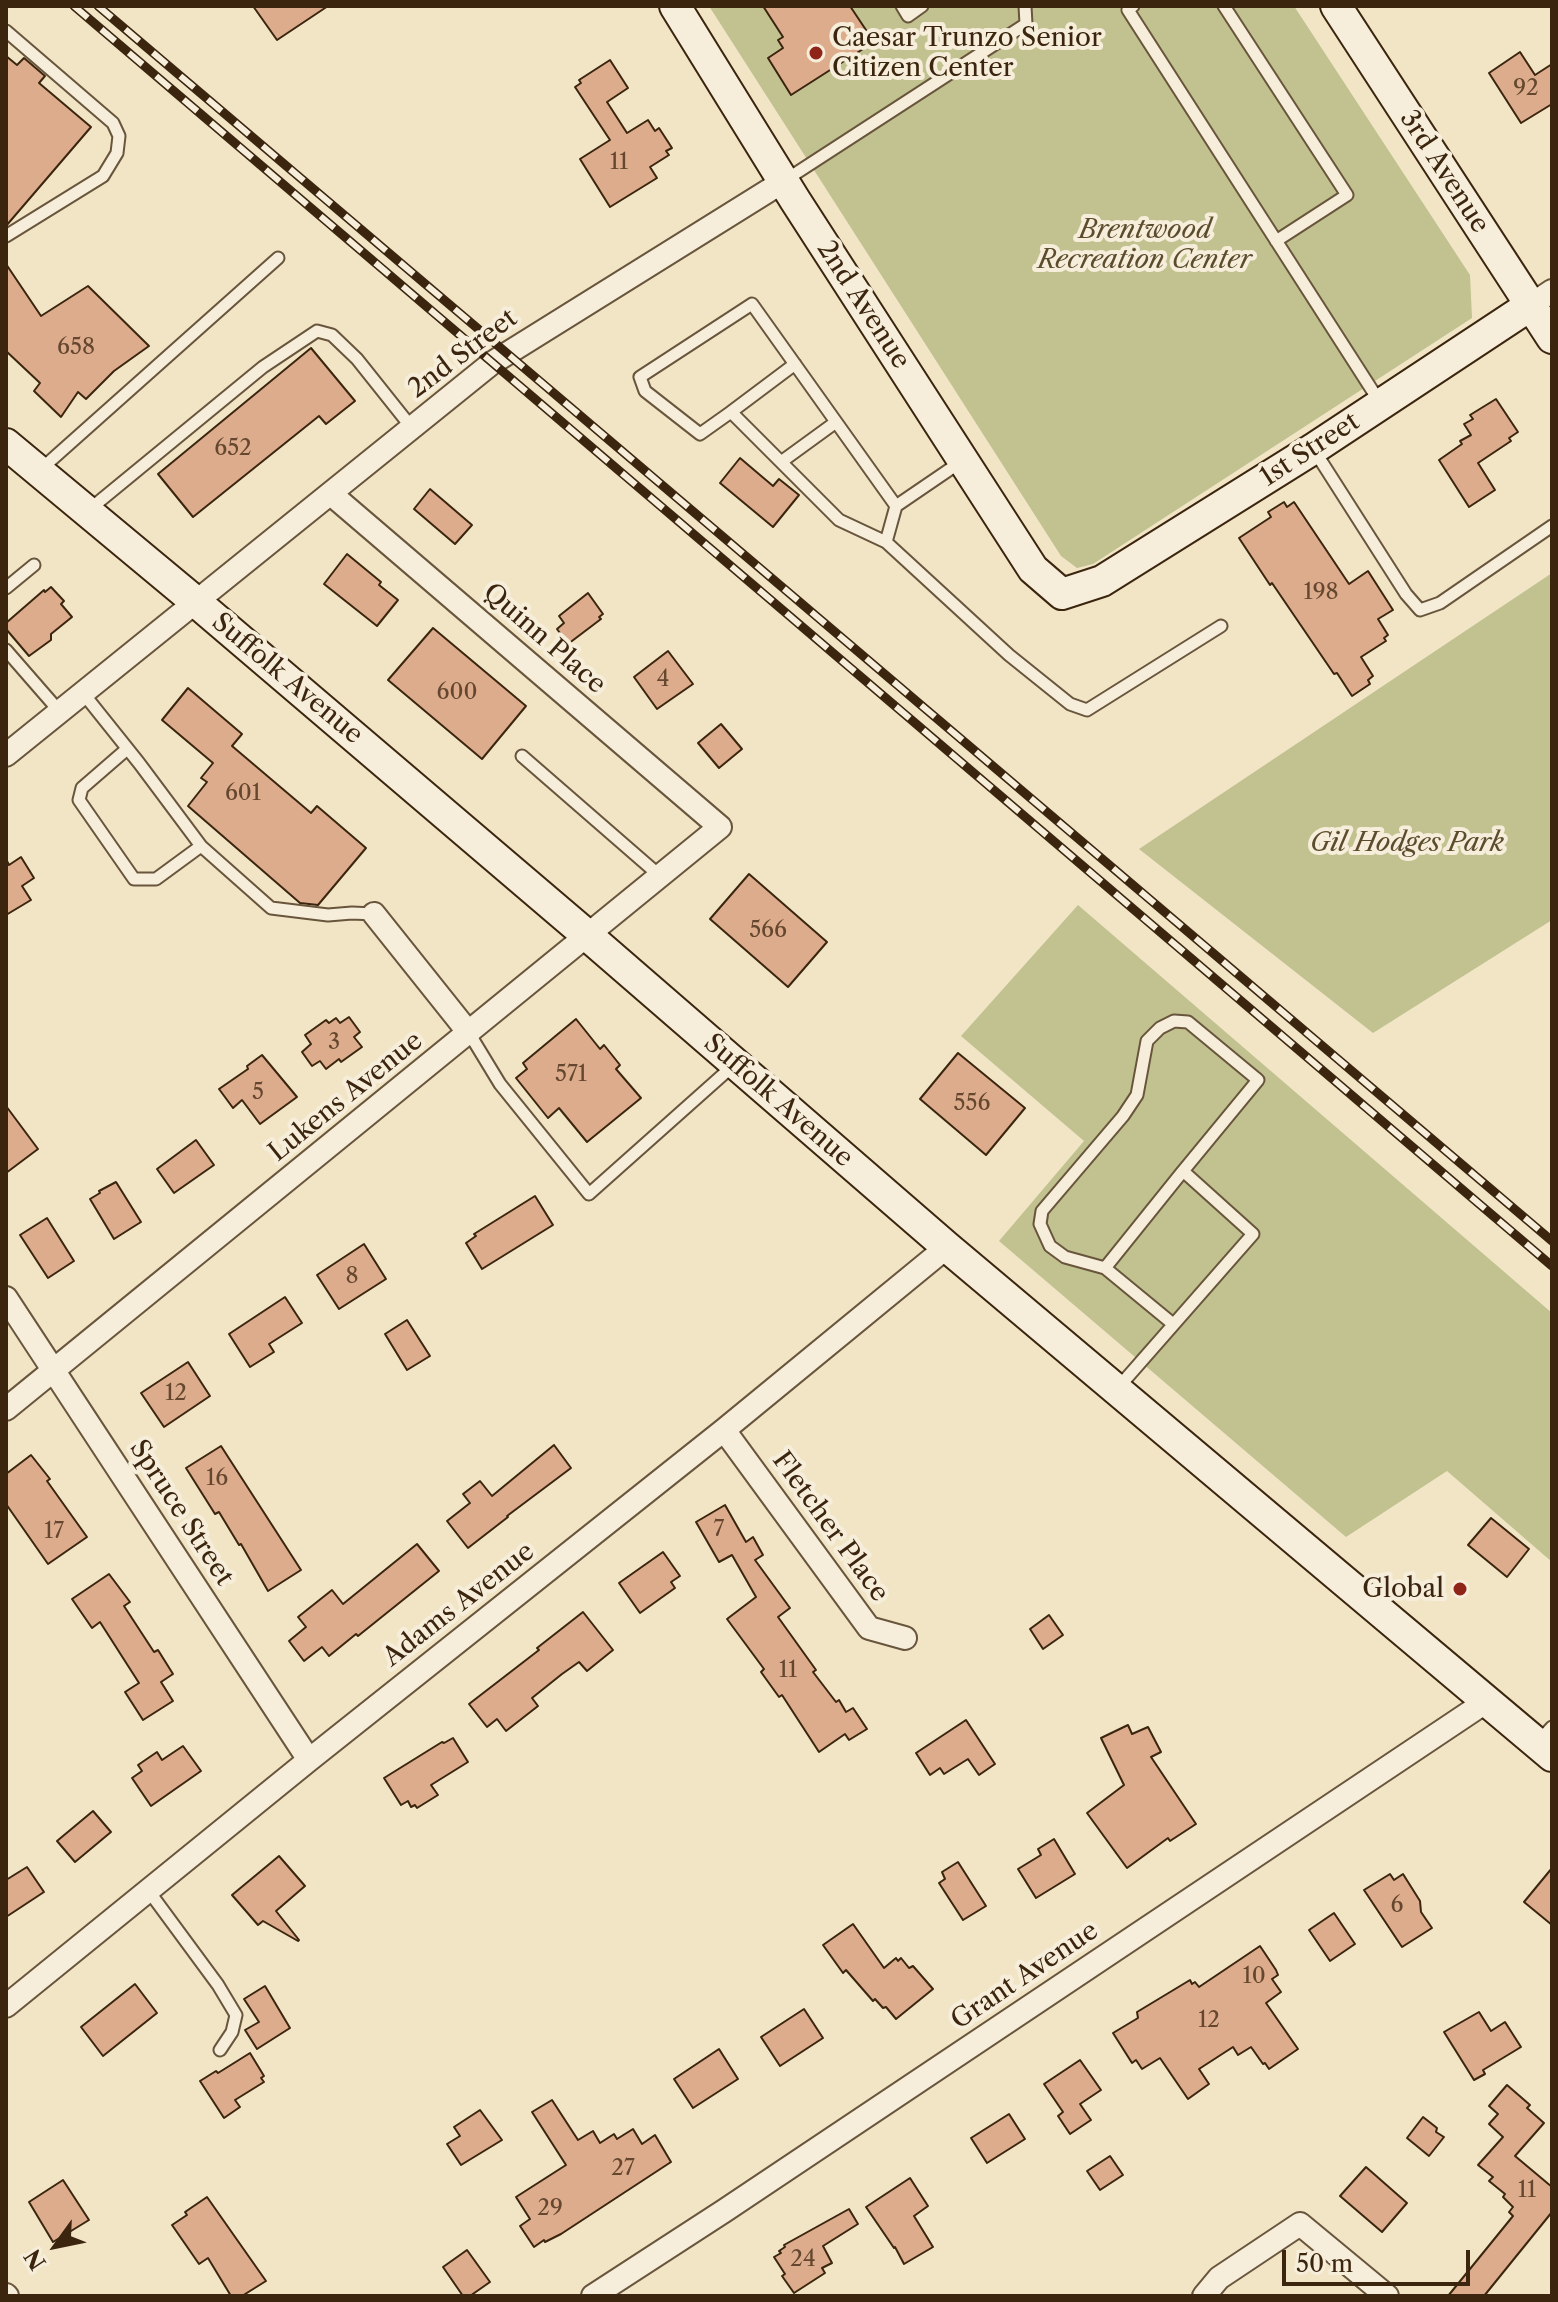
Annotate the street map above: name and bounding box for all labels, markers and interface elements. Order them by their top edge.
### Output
place label: Caesar Trunzo Senior Citizen Center [832,22,1102,84]
marker: Caesar Trunzo Senior Citizen Center [807,44,825,62]
house number: 92 [1513,76,1539,102]
street label: 3rd Avenue [1393,105,1495,239]
house number: 11 [610,150,628,176]
park label: Brentwood Recreation Center [1038,214,1252,276]
street label: 2nd Avenue [810,235,916,375]
street label: 2nd Street [403,303,523,405]
house number: 658 [57,335,95,361]
street label: 1st Street [1255,406,1365,494]
house number: 652 [214,436,252,462]
street label: Quinn Place [476,577,612,701]
house number: 198 [1303,580,1339,606]
street label: Suffolk Avenue [205,607,369,751]
house number: 4 [657,667,669,693]
house number: 600 [437,680,477,706]
house number: 601 [225,781,261,807]
park label: Gil Hodges Park [1310,827,1504,859]
house number: 566 [749,918,787,944]
street label: Lukens Avenue [263,1026,429,1168]
street label: Suffolk Avenue [697,1028,859,1174]
house number: 3 [328,1030,340,1056]
house number: 571 [555,1062,587,1088]
house number: 5 [252,1080,264,1106]
house number: 556 [954,1091,990,1117]
house number: 8 [345,1264,359,1290]
house number: 12 [165,1381,187,1407]
street label: Spruce Street [122,1434,240,1592]
street label: Fletcher Place [765,1446,895,1608]
house number: 16 [206,1466,228,1492]
house number: 7 [714,1517,724,1543]
house number: 17 [44,1519,64,1545]
street label: Adams Avenue [377,1536,541,1674]
place label: Global [1362,1573,1444,1605]
marker: Global [1451,1580,1469,1598]
house number: 11 [779,1658,797,1684]
house number: 6 [1391,1893,1403,1919]
street label: Grant Avenue [946,1915,1104,2037]
house number: 10 [1242,1964,1266,1990]
house number: 12 [1198,2008,1220,2034]
house number: 27 [611,2156,635,2182]
house number: 11 [1518,2178,1536,2204]
house number: 29 [537,2196,563,2222]
north arrow [16,2206,96,2286]
scale bar [1286,2234,1474,2284]
text: N [19,2244,52,2275]
house number: 24 [790,2247,816,2273]
text: 50 m [1296,2249,1353,2278]

